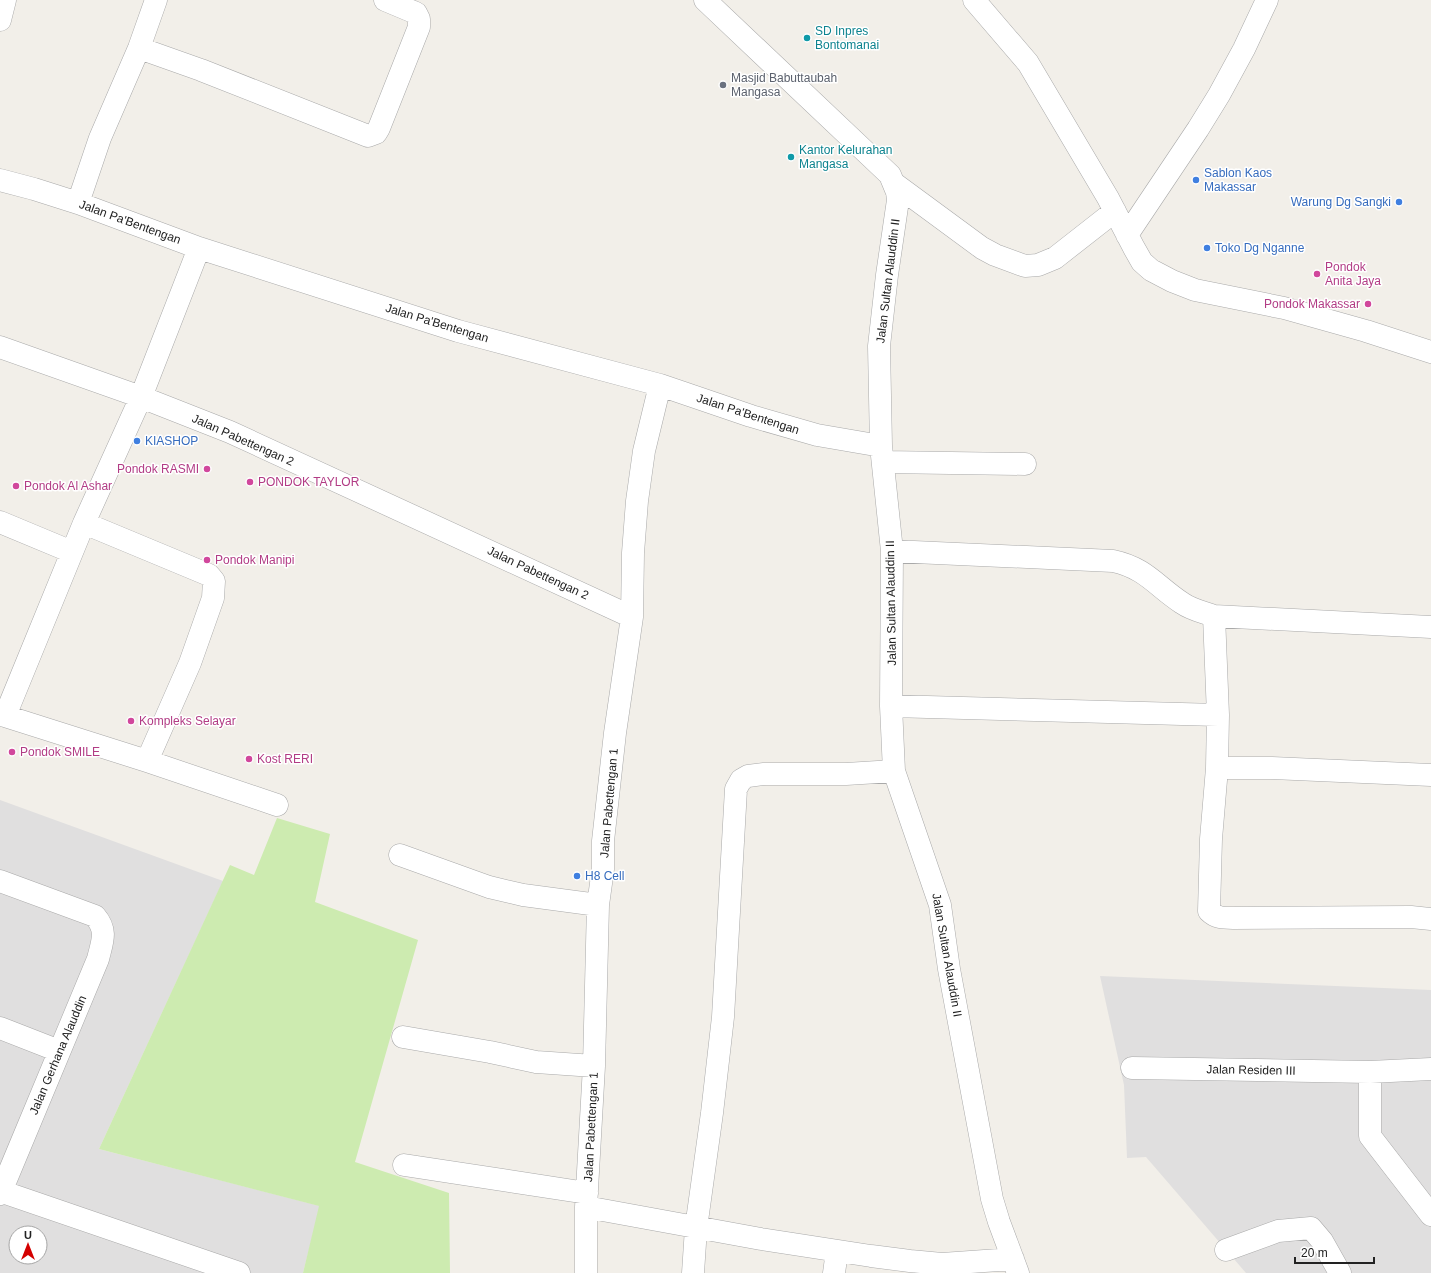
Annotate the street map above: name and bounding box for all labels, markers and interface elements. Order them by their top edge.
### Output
place label: SD Inpres Bontomanai [815,24,879,52]
marker: SD Inpres Bontomanai [802,33,812,43]
place label: Masjid Babuttaubah Mangasa [731,71,837,99]
marker: Masjid Babuttaubah Mangasa [718,80,728,90]
place label: Kantor Kelurahan Mangasa [799,143,892,171]
marker: Kantor Kelurahan Mangasa [786,152,796,162]
place label: Sablon Kaos Makassar [1204,166,1272,194]
marker: Sablon Kaos Makassar [1191,175,1201,185]
place label: Warung Dg Sangki [1291,195,1391,209]
street label: Jalan Pa'Bentengan [77,197,183,247]
marker: Warung Dg Sangki [1394,197,1404,207]
street label: Jalan Sultan Alauddin II [873,218,903,344]
place label: Toko Dg Nganne [1215,241,1305,255]
marker: Toko Dg Nganne [1202,243,1212,253]
place label: Pondok Anita Jaya [1325,260,1381,288]
marker: Pondok Anita Jaya [1312,269,1322,279]
place label: Pondok Makassar [1264,297,1360,311]
marker: Pondok Makassar [1363,299,1373,309]
street label: Jalan Pa'Bentengan [384,301,490,345]
street label: Jalan Pa'Bentengan [695,391,801,437]
street label: Jalan Pabettengan 2 [190,411,296,469]
place label: KIASHOP [145,434,198,448]
marker: KIASHOP [132,436,142,446]
place label: Pondok RASMI [117,462,199,476]
marker: Pondok RASMI [202,464,212,474]
place label: PONDOK TAYLOR [258,475,360,489]
marker: PONDOK TAYLOR [245,477,255,487]
place label: Pondok Al Ashar [24,479,112,493]
marker: Pondok Al Ashar [11,481,21,491]
street label: Jalan Sultan Alauddin II [883,540,899,666]
street label: Jalan Pabettengan 2 [485,543,591,603]
place label: Pondok Manipi [215,553,294,567]
marker: Pondok Manipi [202,555,212,565]
place label: Kompleks Selayar [139,714,236,728]
marker: Kompleks Selayar [126,716,136,726]
place label: Pondok SMILE [20,745,100,759]
marker: Pondok SMILE [7,747,17,757]
street label: Jalan Pabettengan 1 [597,747,621,858]
place label: Kost RERI [257,752,313,766]
marker: Kost RERI [244,754,254,764]
place label: H8 Cell [585,869,624,883]
marker: H8 Cell [572,871,582,881]
street label: Jalan Sultan Alauddin II [929,892,965,1018]
street label: Jalan Gerhana Alauddin [27,993,89,1117]
street label: Jalan Residen III [1206,1062,1296,1078]
street label: Jalan Pabettengan 1 [581,1071,601,1182]
north arrow [8,1225,48,1265]
text: U [24,1229,32,1241]
scale bar [1295,1239,1374,1265]
text: 20 m [1301,1246,1328,1260]

